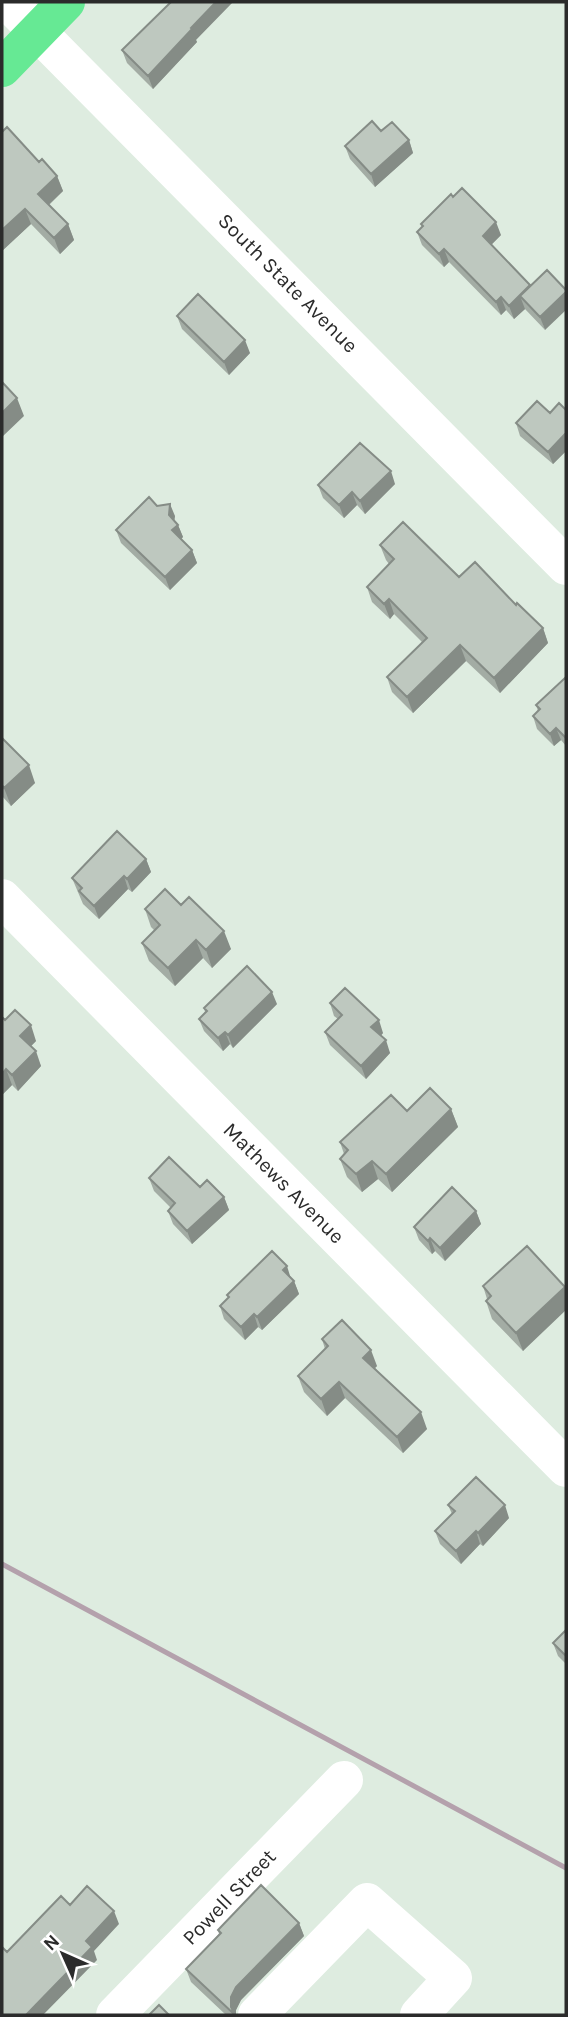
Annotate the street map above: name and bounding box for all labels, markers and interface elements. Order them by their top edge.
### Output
street label: South State Avenue [213,208,363,358]
street label: Mathews Avenue [219,1118,349,1248]
street label: Powell Street [177,1844,281,1950]
north arrow [28,1919,98,1989]
text: N [39,1930,64,1955]

